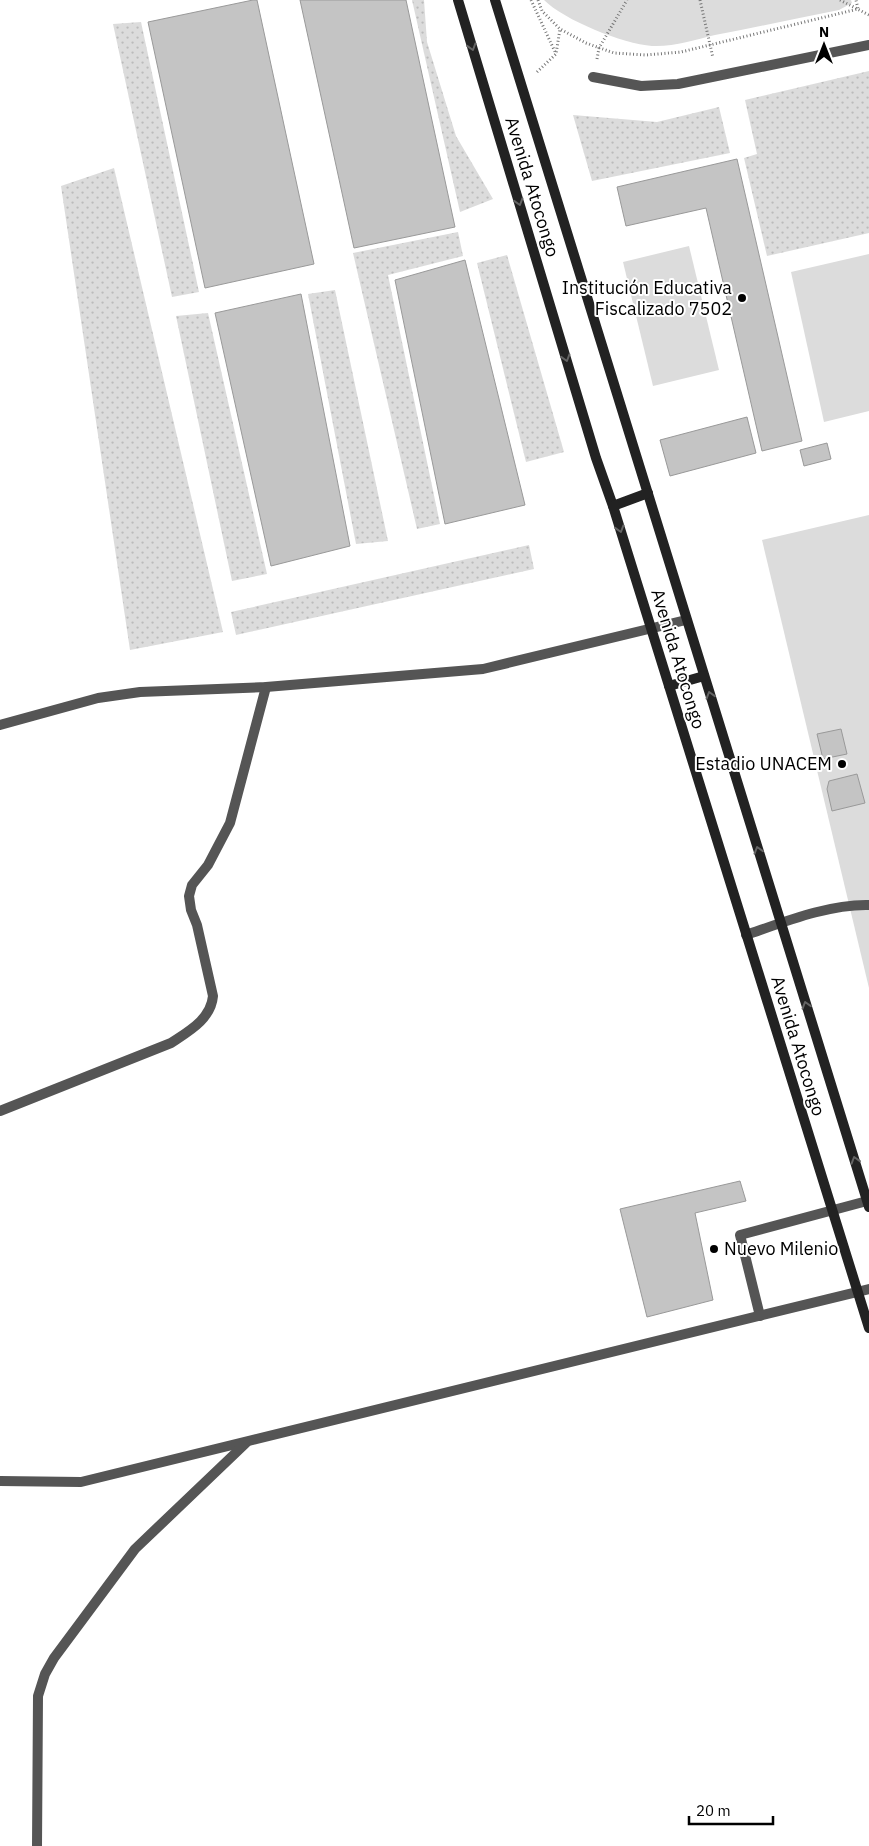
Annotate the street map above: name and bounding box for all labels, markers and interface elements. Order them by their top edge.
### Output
north arrow [799,20,849,70]
text: N [819,23,829,41]
one-way arrow [467,42,477,50]
street label: Avenida Atocongo [500,114,565,260]
one-way arrow [514,198,524,206]
place label: Institución Educativa Fiscalizado 7502 [562,276,732,320]
marker: Institución Educativa Fiscalizado 7502 [736,292,748,304]
one-way arrow [561,353,571,361]
one-way arrow [615,525,625,533]
street label: Avenida Atocongo [646,586,711,732]
one-way arrow [705,691,715,699]
place label: Estadio UNACEM [695,752,832,775]
marker: Estadio UNACEM [836,758,848,770]
one-way arrow [754,846,764,855]
street label: Avenida Atocongo [766,973,831,1119]
one-way arrow [802,1002,812,1010]
one-way arrow [850,1157,860,1165]
place label: Nuevo Milenio [724,1237,838,1260]
marker: Nuevo Milenio [708,1243,720,1255]
scale bar [689,1794,773,1826]
text: 20 m [696,1801,731,1820]

